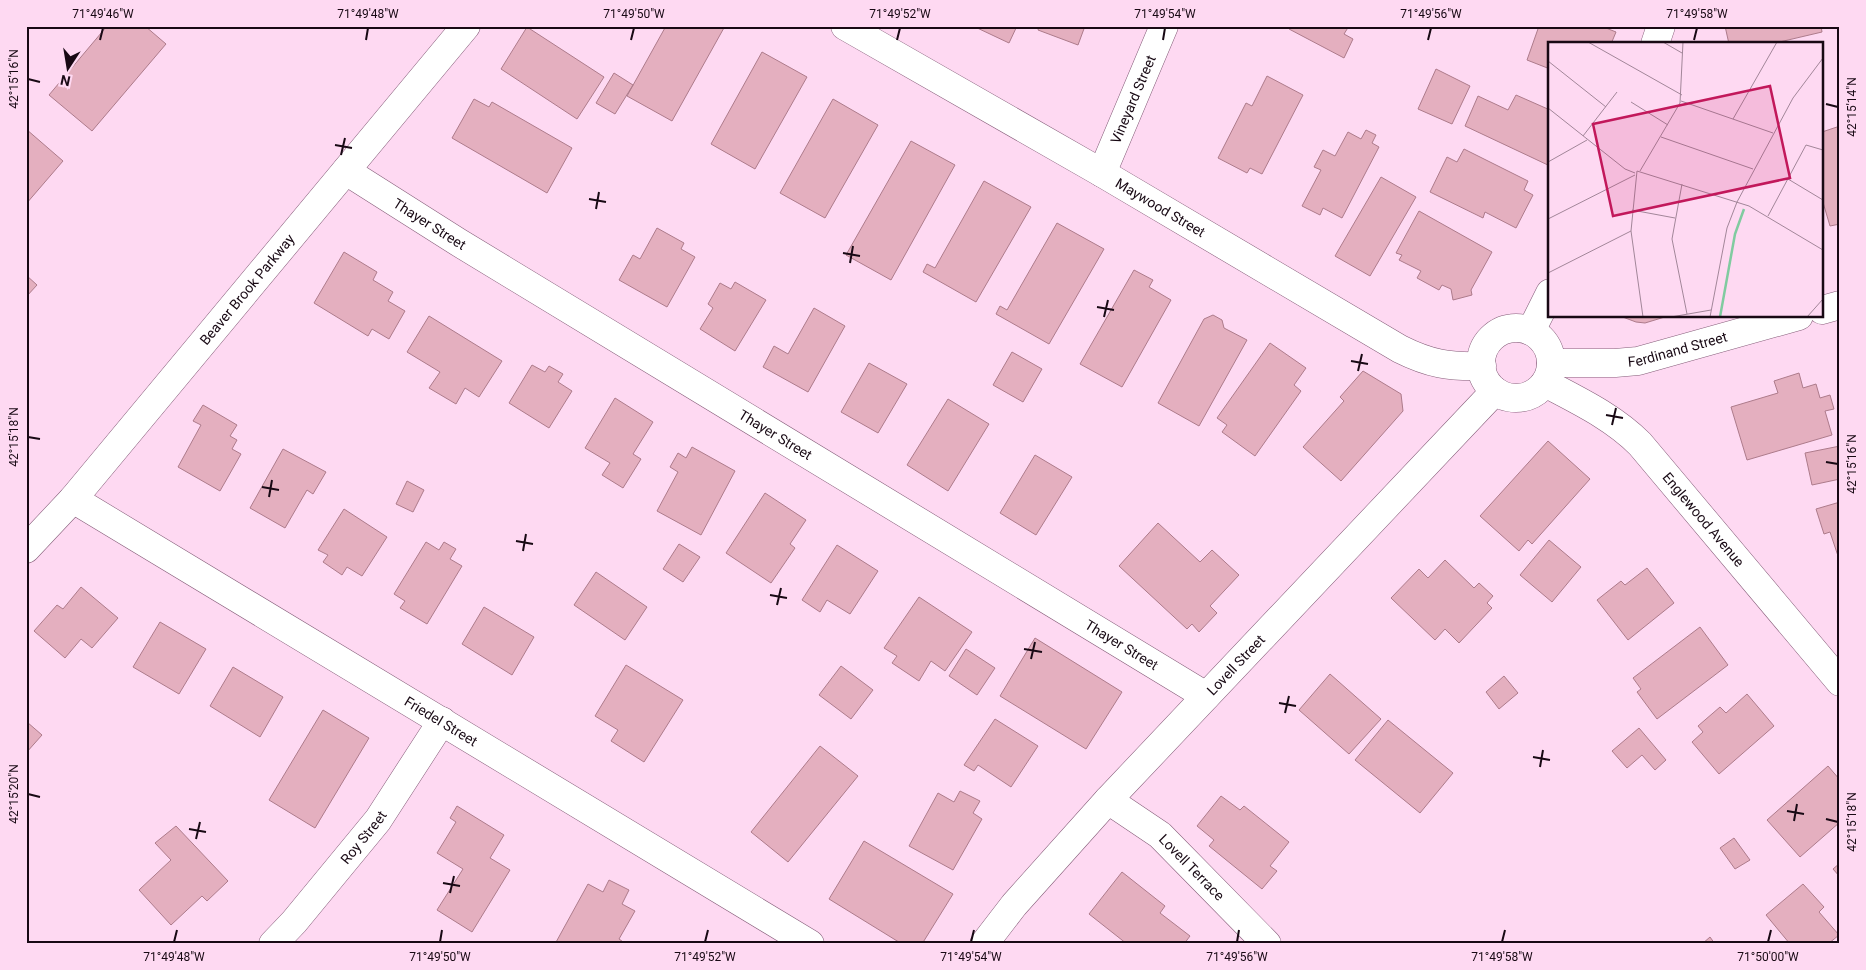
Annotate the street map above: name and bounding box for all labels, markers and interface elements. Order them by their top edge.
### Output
text: 71°49'46"W [72,7,134,21]
text: 71°49'48"W [337,7,399,21]
text: 71°49'50"W [603,7,665,21]
text: 71°49'52"W [869,7,931,21]
text: 71°49'54"W [1134,7,1196,21]
text: 71°49'56"W [1400,7,1462,21]
text: 71°49'58"W [1666,7,1728,21]
north arrow [42,42,92,92]
inset map [1548,42,1824,318]
text: 42°15'16"N [7,49,21,109]
street label: Vineyard Street [1107,52,1159,146]
text: N [59,72,72,90]
text: 42°15'14"N [1845,77,1859,137]
street label: Maywood Street [1113,175,1209,240]
street label: Thayer Street [390,195,469,253]
street label: Beaver Brook Parkway [197,231,298,348]
street label: Ferdinand Street [1627,328,1729,370]
street label: Thayer Street [736,406,815,463]
text: 42°15'18"N [7,407,21,467]
text: 42°15'16"N [1845,434,1859,494]
street label: Englewood Avenue [1659,469,1748,570]
street label: Thayer Street [1082,617,1162,673]
street label: Lovell Street [1204,631,1268,698]
street label: Friedel Street [402,693,481,750]
text: 42°15'20"N [7,764,21,824]
text: 42°15'18"N [1845,792,1859,852]
street label: Roy Street [337,808,390,867]
street label: Lovell Terrace [1156,831,1228,904]
text: 71°49'48"W [143,950,205,964]
text: 71°49'50"W [409,950,471,964]
text: 71°49'52"W [674,950,736,964]
text: 71°49'54"W [940,950,1002,964]
text: 71°49'56"W [1206,950,1268,964]
text: 71°49'58"W [1471,950,1533,964]
text: 71°50'00"W [1737,950,1799,964]

